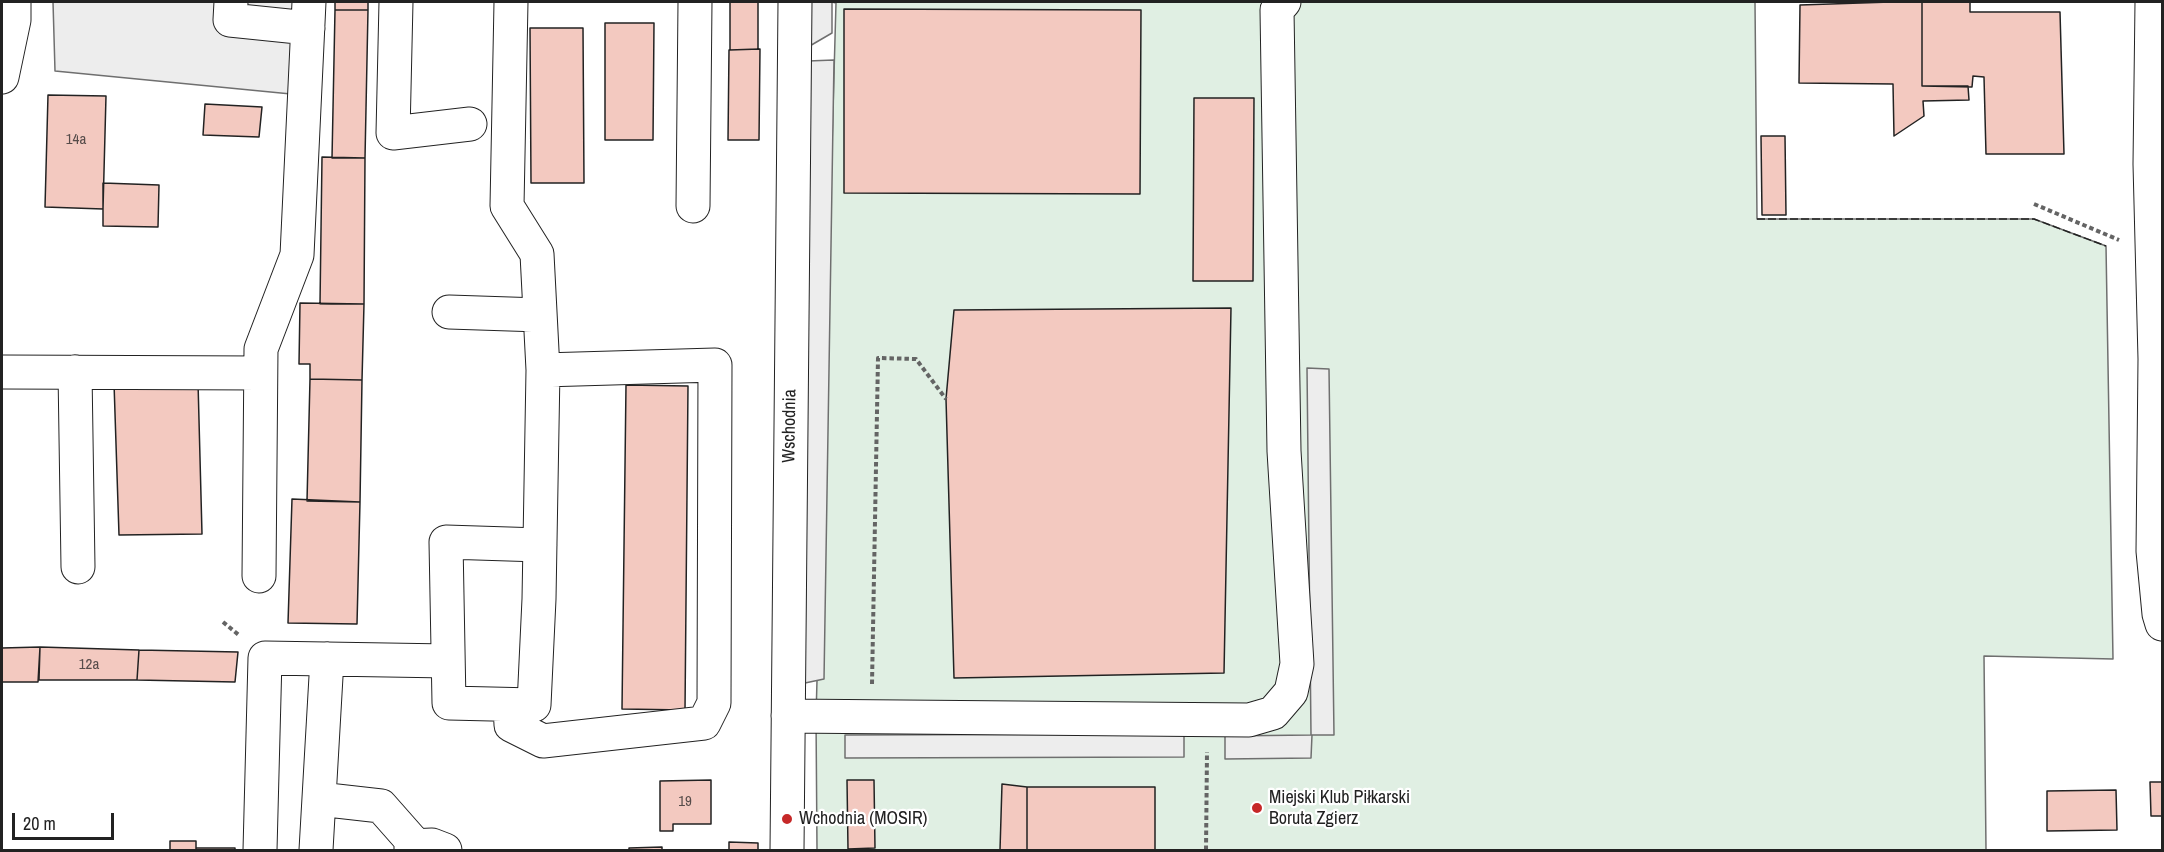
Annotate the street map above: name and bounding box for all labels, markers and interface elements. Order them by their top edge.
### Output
house number: 14a [66,131,86,149]
street label: Wschodnia [779,389,801,463]
house number: 12a [79,656,99,674]
place label: Miejski Klub Piłkarski Boruta Zgierz [1269,787,1410,830]
house number: 19 [678,793,692,811]
scale bar [15,801,117,839]
marker: Miejski Klub Piłkarski Boruta Zgierz [1250,801,1264,815]
place label: Wchodnia (MOSIR) [799,808,928,830]
text: 20 m [23,811,56,836]
marker: Wchodnia (MOSIR) [780,812,794,826]

